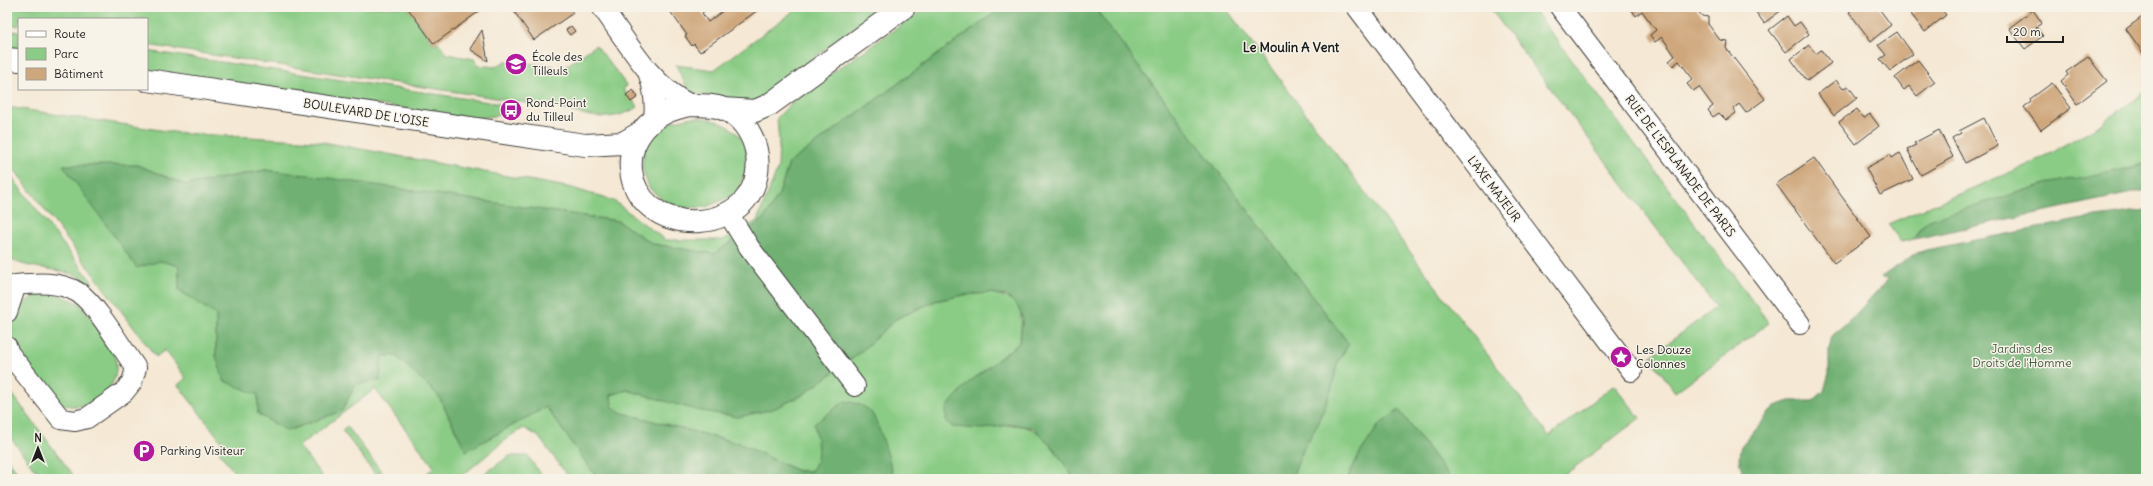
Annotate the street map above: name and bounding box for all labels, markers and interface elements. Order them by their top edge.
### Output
legend [18,18,148,90]
scale bar [2007,18,2063,44]
text: 20 m [2013,24,2041,39]
text: Route [54,26,86,41]
district label: Le Moulin A Vent [1243,39,1340,56]
text: Parc [54,46,79,61]
place label: École des Tilleuls [532,49,583,78]
school or university icon: École des Tilleuls [503,51,529,77]
text: Bâtiment [54,66,103,81]
street label: RUE DE L'ESPLANADE DE PARIS [1622,92,1739,240]
street label: BOULEVARD DE L'OISE [302,95,430,130]
place label: Rond-Point du Tilleul [526,95,587,124]
bus stop icon: Rond-Point du Tilleul [498,97,524,123]
street label: L'AXE MAJEUR [1465,153,1524,225]
park label: Jardins des Droits de l'Homme [1972,341,2072,370]
place label: Les Douze Colonnes [1636,342,1691,371]
place icon: Les Douze Colonnes [1608,344,1634,370]
north arrow [18,428,58,468]
text: N [34,431,42,445]
parking icon: Parking Visiteur [131,438,157,464]
place label: Parking Visiteur [160,443,245,458]

